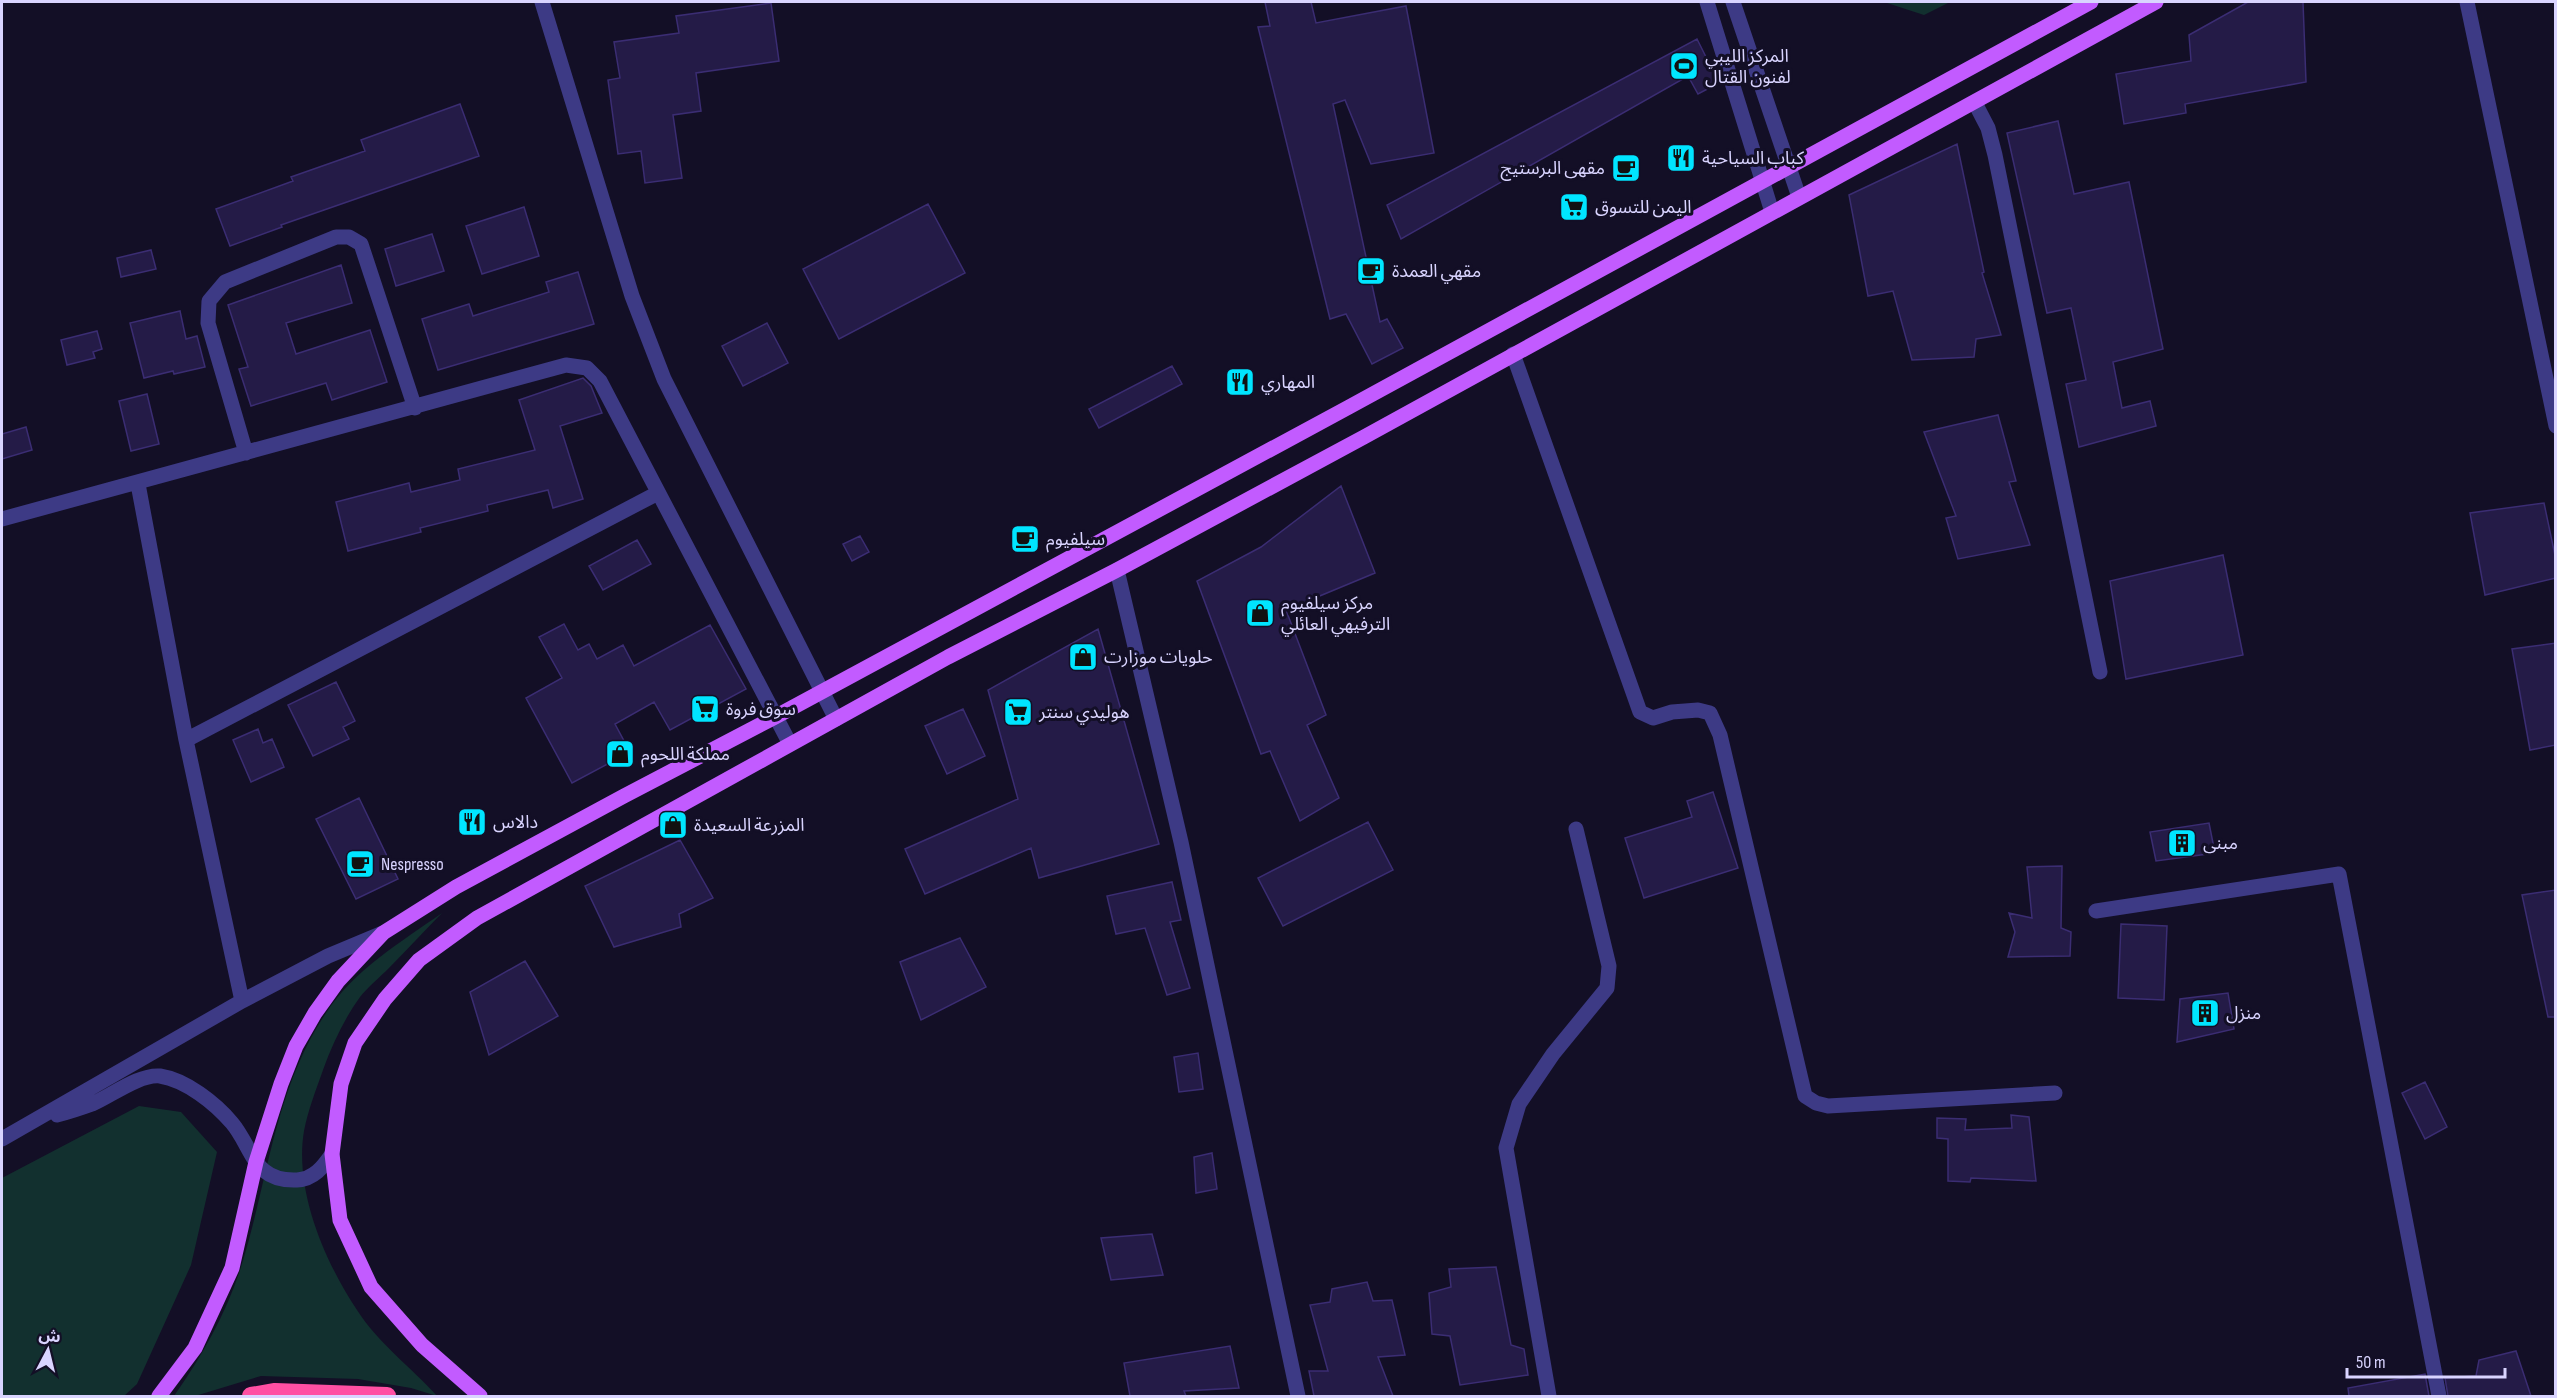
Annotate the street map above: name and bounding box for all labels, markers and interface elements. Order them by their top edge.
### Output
place label: المركز الليبي لفنون القتال [1705,46,1791,88]
sports icon: المركز الليبي لفنون القتال [1668,50,1700,82]
restaurant icon: كباب السياحية [1665,142,1697,174]
place label: كباب السياحية [1702,148,1804,169]
cafe icon: مقهى البرستيج [1610,152,1642,184]
place label: مقهى البرستيج [1500,158,1605,181]
supermarket icon: اليمن للتسوق [1558,191,1590,223]
place label: اليمن للتسوق [1595,197,1692,218]
cafe icon: مقهي العمدة [1355,255,1387,287]
place label: مقهي العمدة [1392,261,1481,284]
restaurant icon: المهاري [1224,366,1256,398]
place label: المهاري [1261,372,1315,395]
cafe icon: سيلفيوم [1009,523,1041,555]
place label: سيلفيوم [1046,529,1105,553]
place label: مركز سيلفيوم الترفيهي العائلي [1281,593,1390,637]
shop icon: مركز سيلفيوم الترفيهي العائلي [1244,597,1276,629]
shop icon: حلويات موزارت [1067,641,1099,673]
place label: حلويات موزارت [1104,647,1213,668]
supermarket icon: سوق فروة [689,693,721,725]
supermarket icon: هوليدي سنتر [1002,696,1034,728]
place label: سوق فروة [726,699,796,720]
place label: هوليدي سنتر [1038,702,1129,725]
shop icon: مملكة اللحوم [604,738,636,770]
place label: مملكة اللحوم [641,744,730,768]
restaurant icon: دالاس [456,806,488,838]
shop icon: المزرعة السعيدة [657,809,689,841]
place label: دالاس [493,812,538,833]
place label: المزرعة السعيدة [694,815,805,836]
building icon: مبنى [2166,827,2198,859]
place label: مبنى [2203,833,2238,854]
cafe icon: Nespresso [344,848,376,880]
place label: Nespresso [381,854,444,875]
building icon: منزل [2189,997,2221,1029]
place label: منزل [2226,1003,2261,1024]
north arrow [18,1320,78,1380]
text: ش [38,1326,62,1347]
scale bar [2347,1341,2504,1379]
text: 50 m [2356,1352,2386,1373]

